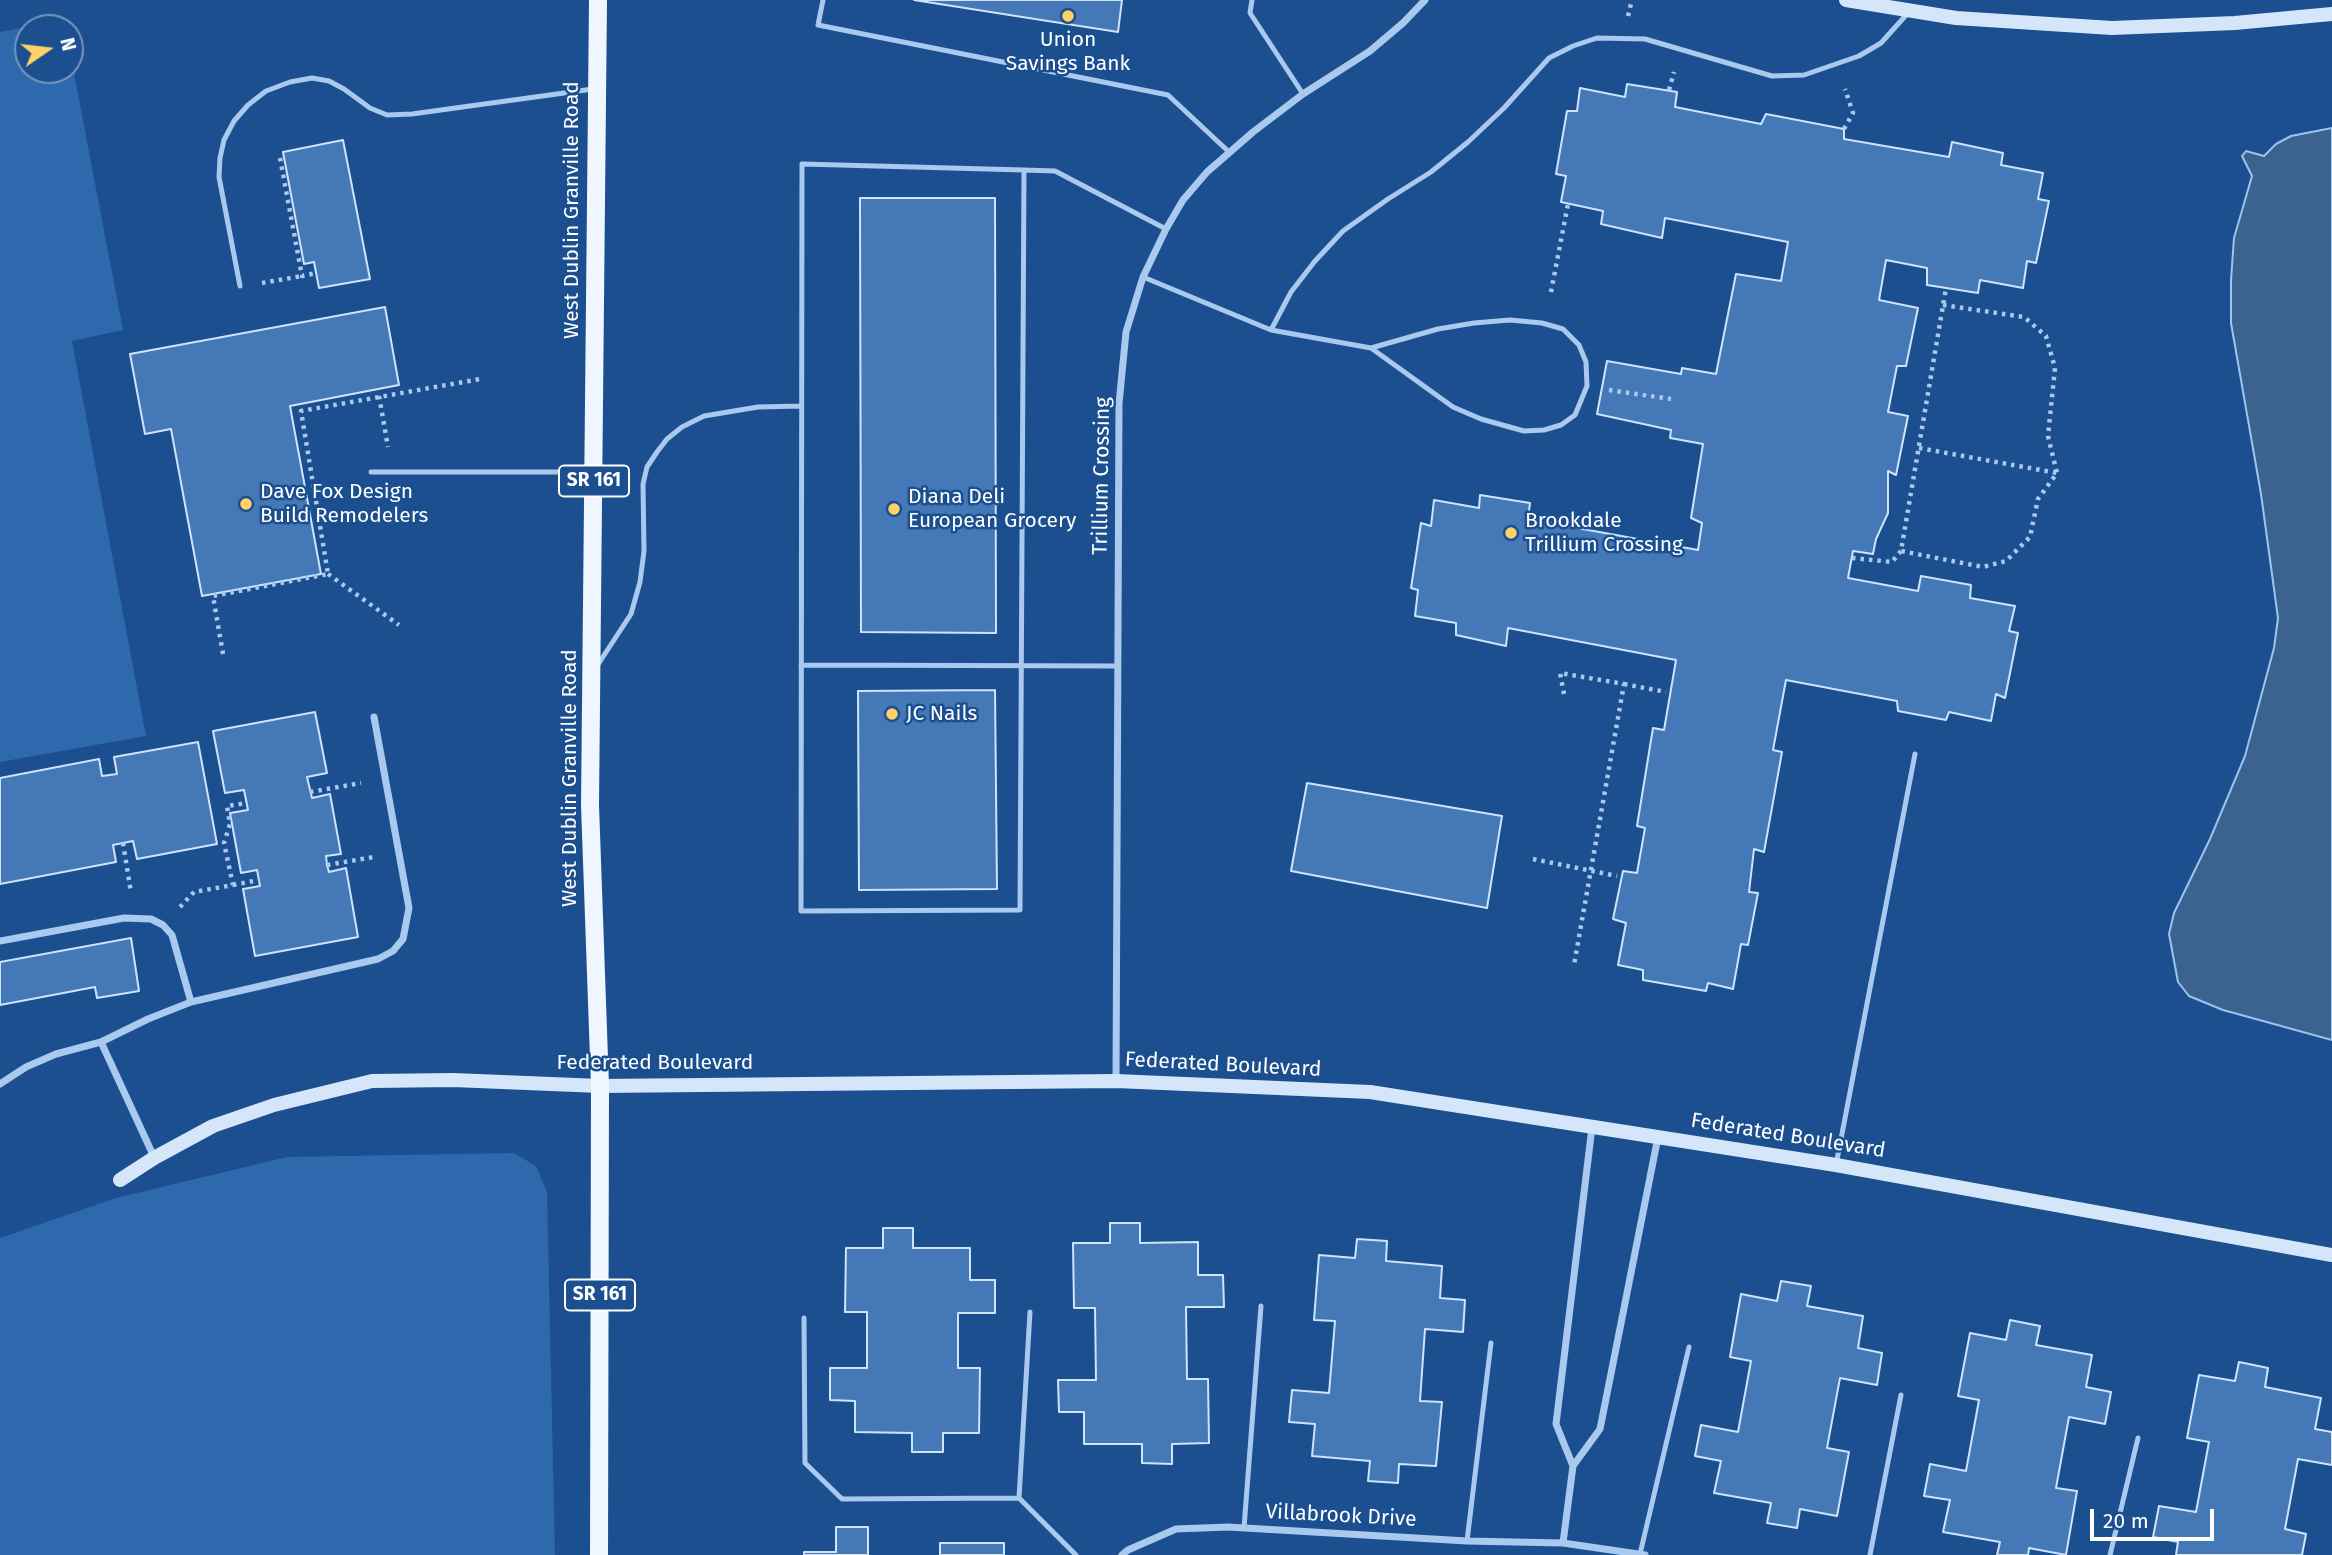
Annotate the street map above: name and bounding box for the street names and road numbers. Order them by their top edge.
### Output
street label: West Dublin Granville Road [559,81,585,339]
street label: Trillium Crossing [1088,397,1116,555]
road number: SR 161 [559,466,629,496]
street label: West Dublin Granville Road [557,649,583,907]
street label: Federated Boulevard [1124,1047,1322,1083]
street label: Federated Boulevard [557,1050,753,1076]
street label: Federated Boulevard [1689,1108,1887,1164]
road number: SR 161 [565,1280,635,1310]
street label: Villabrook Drive [1265,1499,1417,1533]

